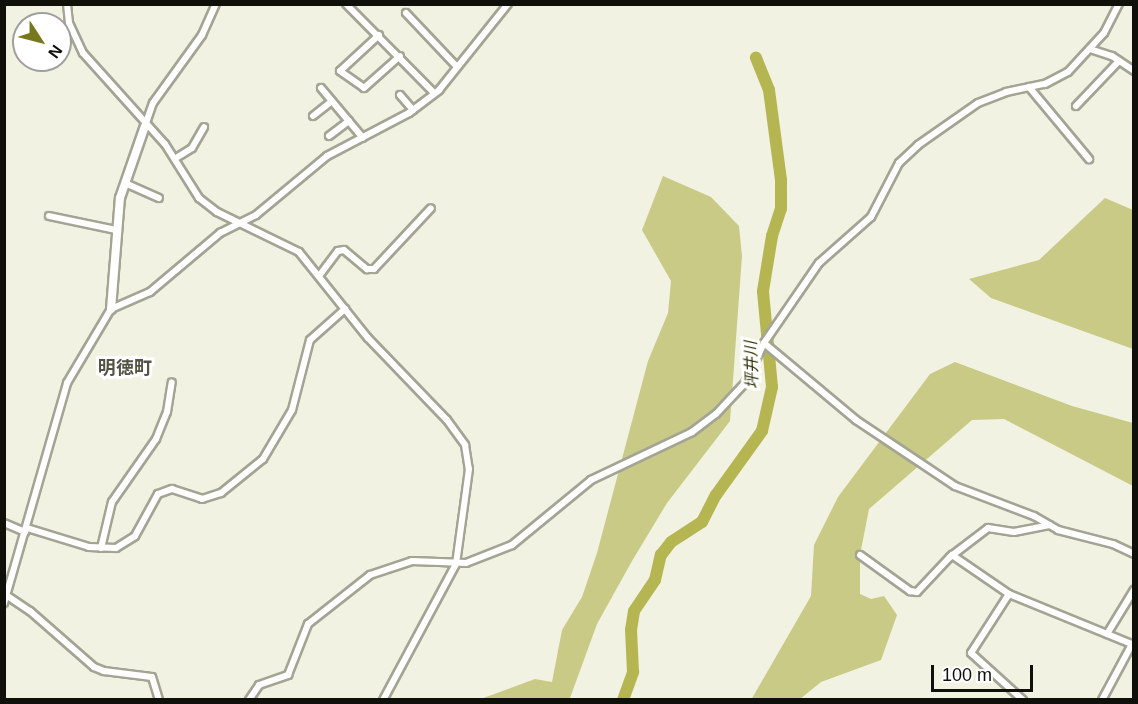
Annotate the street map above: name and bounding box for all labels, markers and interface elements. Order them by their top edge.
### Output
north arrow [12,12,72,72]
text: N [45,42,66,61]
water label: 坪井川 [742,341,762,389]
district label: 明徳町 [98,357,152,379]
scale bar [934,653,1036,691]
text: 100 m [942,665,992,685]

